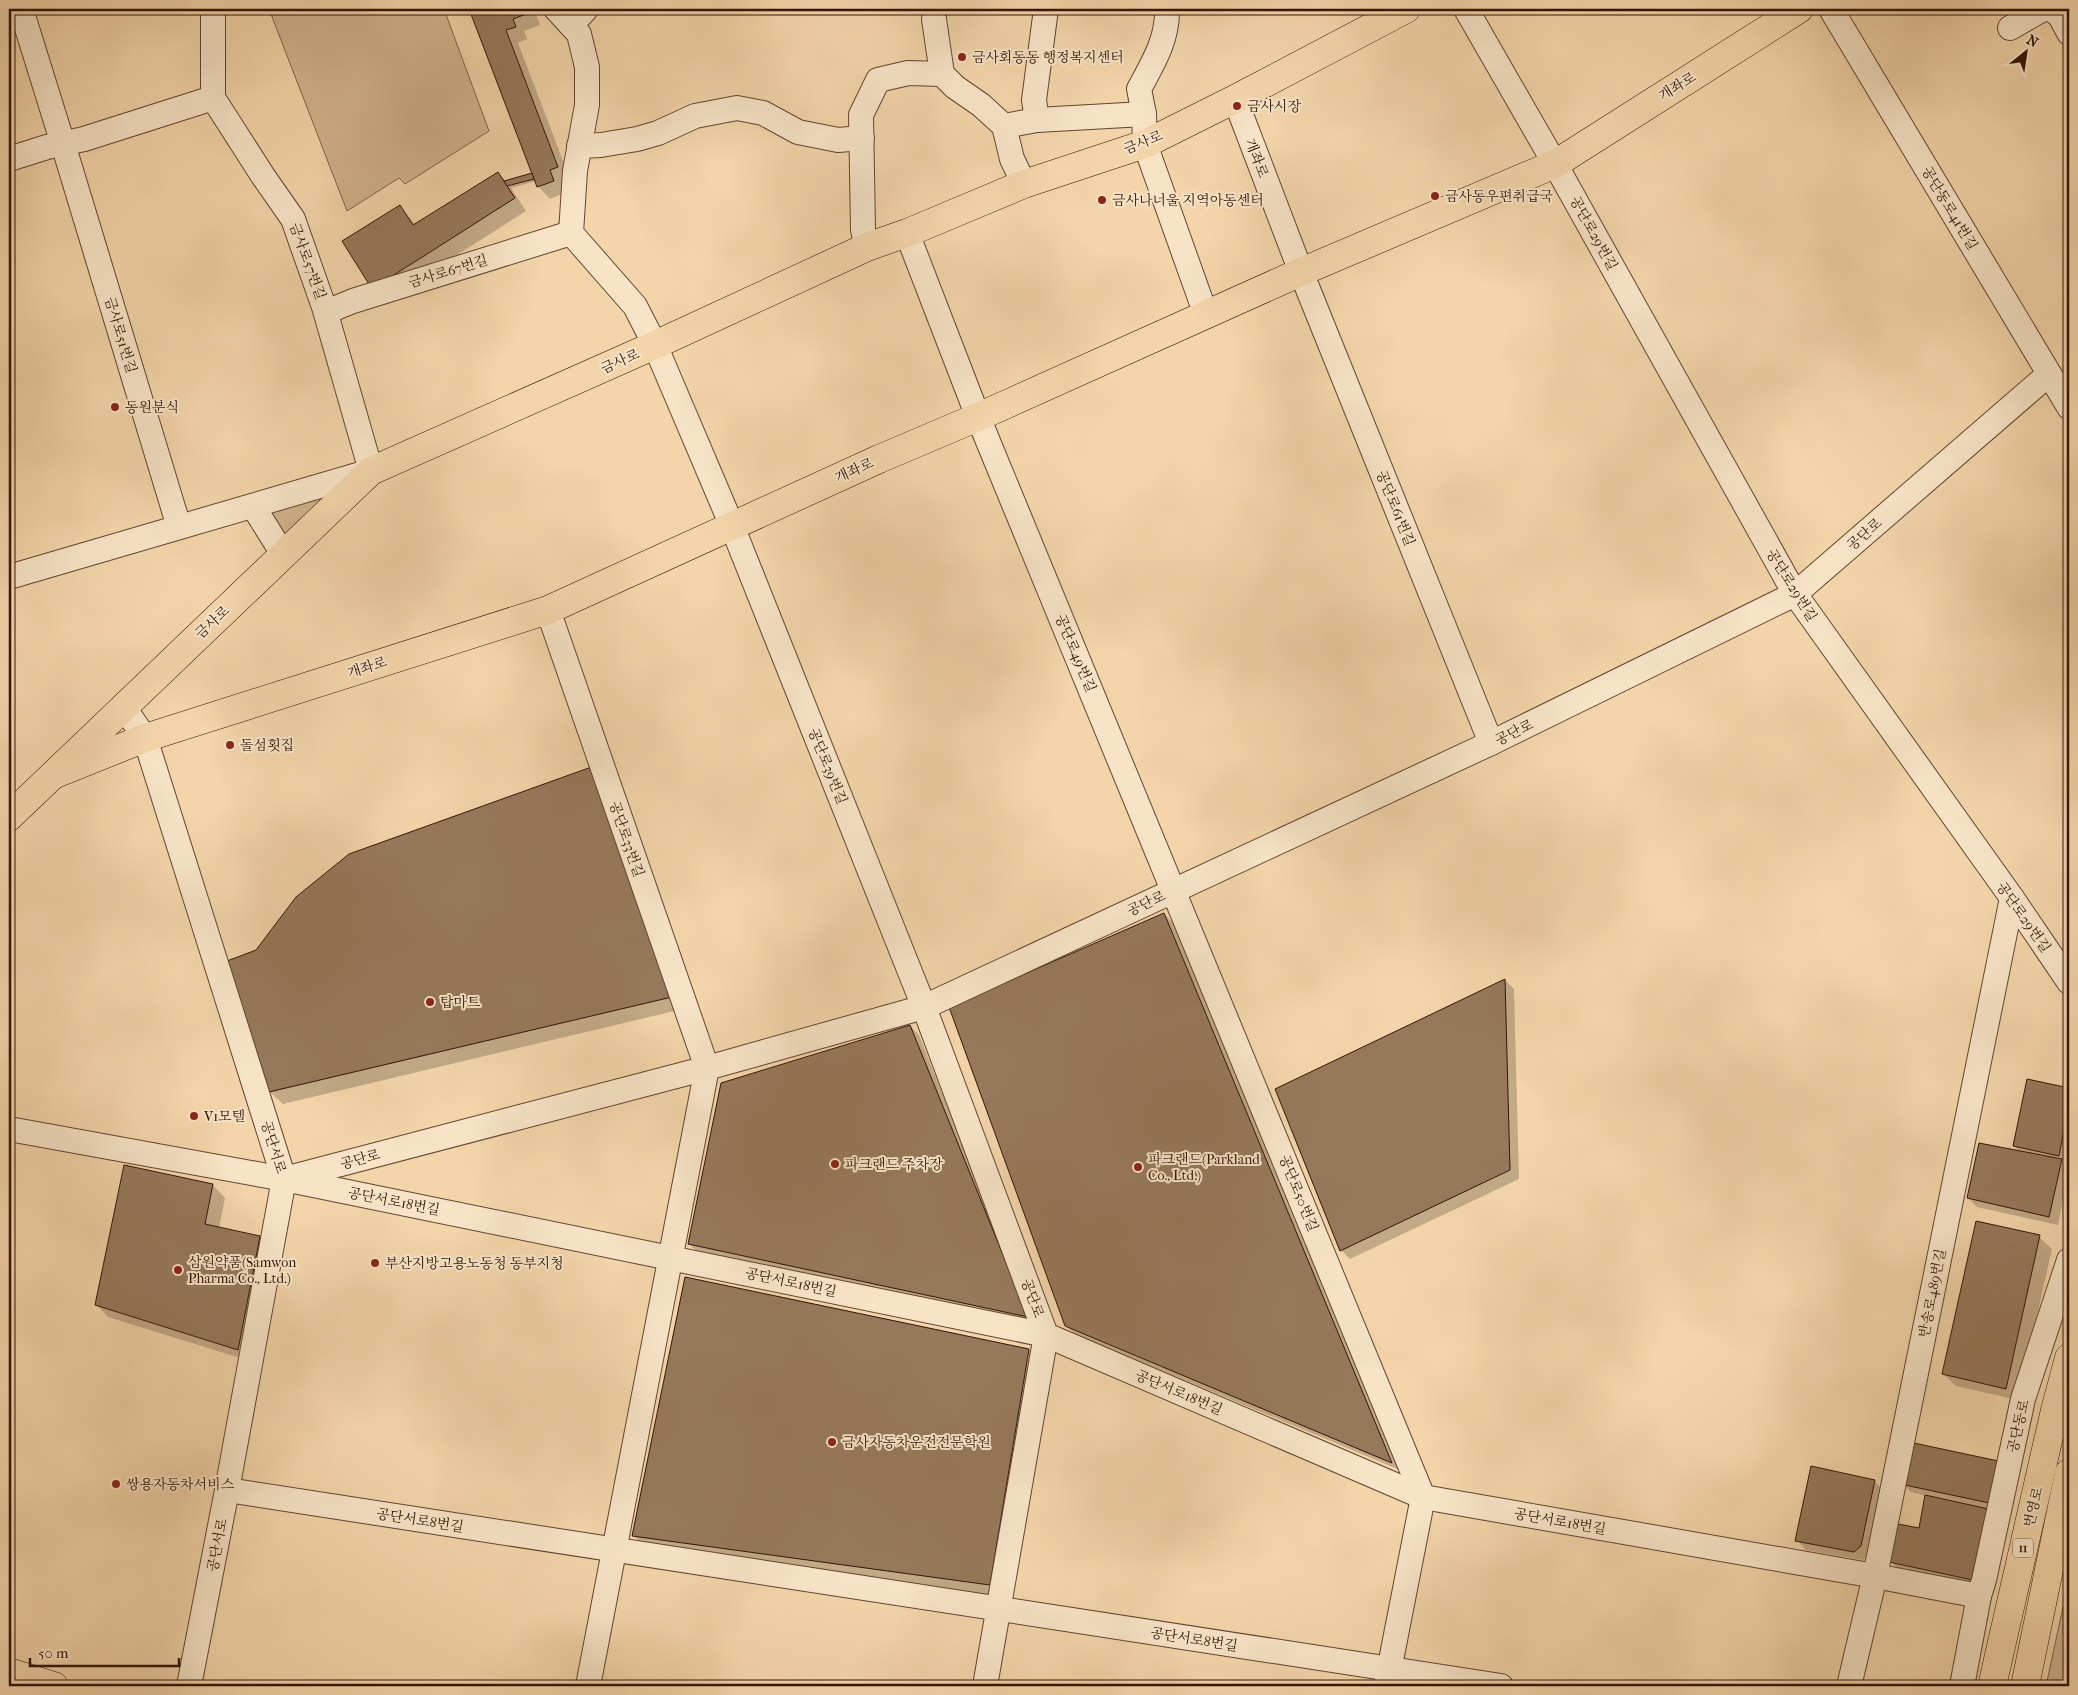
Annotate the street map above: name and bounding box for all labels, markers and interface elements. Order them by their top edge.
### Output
north arrow [2000,28,2050,78]
text: N [2023,31,2041,51]
place label: 금사회동동 행정복지센터 [972,49,1124,66]
marker: 금사회동동 행정복지센터 [956,51,968,63]
street label: 개좌로 [1656,68,1699,104]
place label: 금사시장 [1247,98,1302,115]
marker: 금사시장 [1231,100,1243,112]
street label: 금사로 [1121,127,1166,158]
street label: 개좌로 [1241,136,1272,181]
street label: 공단동로41번길 [1918,163,1981,253]
place label: 금사동우편취급국 [1445,188,1553,205]
marker: 금사동우편취급국 [1429,190,1441,202]
place label: 금사나너울 지역아동센터 [1112,192,1264,209]
street label: 공단로29번길 [1566,193,1621,273]
marker: 금사나너울 지역아동센터 [1096,194,1108,206]
street label: 금사로57번길 [286,220,329,302]
street label: 금사로67번길 [407,251,490,292]
street label: 금사로51번길 [101,295,140,375]
street label: 금사로 [598,345,643,377]
place label: 동원분식 [125,399,179,416]
marker: 동원분식 [109,401,121,413]
street label: 개좌로 [832,454,877,486]
street label: 공단로61번길 [1373,468,1418,549]
street label: 공단로 [1843,514,1886,554]
street label: 공단로29번길 [1763,546,1821,625]
street label: 금사로 [192,602,233,642]
street label: 공단로49번길 [1051,612,1100,695]
street label: 개좌로 [345,653,390,682]
street label: 공단로 [1492,716,1537,749]
street label: 공단로39번길 [805,726,851,807]
place label: 돌섬횟집 [240,737,294,754]
marker: 돌섬횟집 [224,739,236,751]
street label: 공단로33번길 [606,799,647,879]
street label: 공단로29번길 [1993,879,2054,956]
street label: 공단로 [1124,887,1169,920]
place label: 탑마트 [440,994,481,1011]
marker: 탑마트 [424,996,436,1008]
place label: V1모텔 [203,1108,245,1125]
marker: V1모텔 [188,1110,200,1122]
street label: 공단서로 [257,1119,290,1176]
street label: 공단로 [338,1146,382,1173]
place label: 파크랜드(Parkland Co., Ltd.) [1148,1151,1260,1184]
street label: 공단로50번길 [1275,1152,1322,1234]
place label: 파크랜드 주차장 [845,1156,943,1173]
marker: 파크랜드 주차장 [829,1158,841,1170]
marker: 파크랜드(Parkland Co., Ltd.) [1132,1161,1144,1173]
street label: 공단서로18번길 [347,1184,441,1219]
street label: 반송로489번길 [1916,1247,1949,1339]
place label: 삼원약품(Samwon Pharma Co., Ltd.) [188,1254,296,1287]
place label: 부산지방고용노동청 동부지청 [385,1255,564,1272]
marker: 부산지방고용노동청 동부지청 [369,1257,381,1269]
marker: 삼원약품(Samwon Pharma Co., Ltd.) [172,1264,184,1276]
street label: 공단서로18번길 [744,1264,838,1300]
street label: 공단로 [1018,1276,1048,1321]
street label: 공단서로18번길 [1133,1366,1225,1418]
street label: 공단동로 [2004,1397,2033,1454]
place label: 금사자동차운전전문학원 [842,1434,991,1451]
marker: 금사자동차운전전문학원 [826,1436,838,1448]
place label: 쌍용자동차서비스 [126,1476,235,1493]
marker: 쌍용자동차서비스 [110,1478,122,1490]
street label: 번영로 [2021,1485,2046,1529]
street label: 공단서로8번길 [375,1505,465,1536]
street label: 공단서로18번길 [1513,1505,1607,1538]
street label: 공단서로 [204,1516,231,1573]
road number: 11 [2013,1539,2033,1558]
street label: 공단서로8번길 [1149,1624,1239,1655]
scale bar [30,1635,179,1667]
text: 50 m [38,1644,69,1662]

